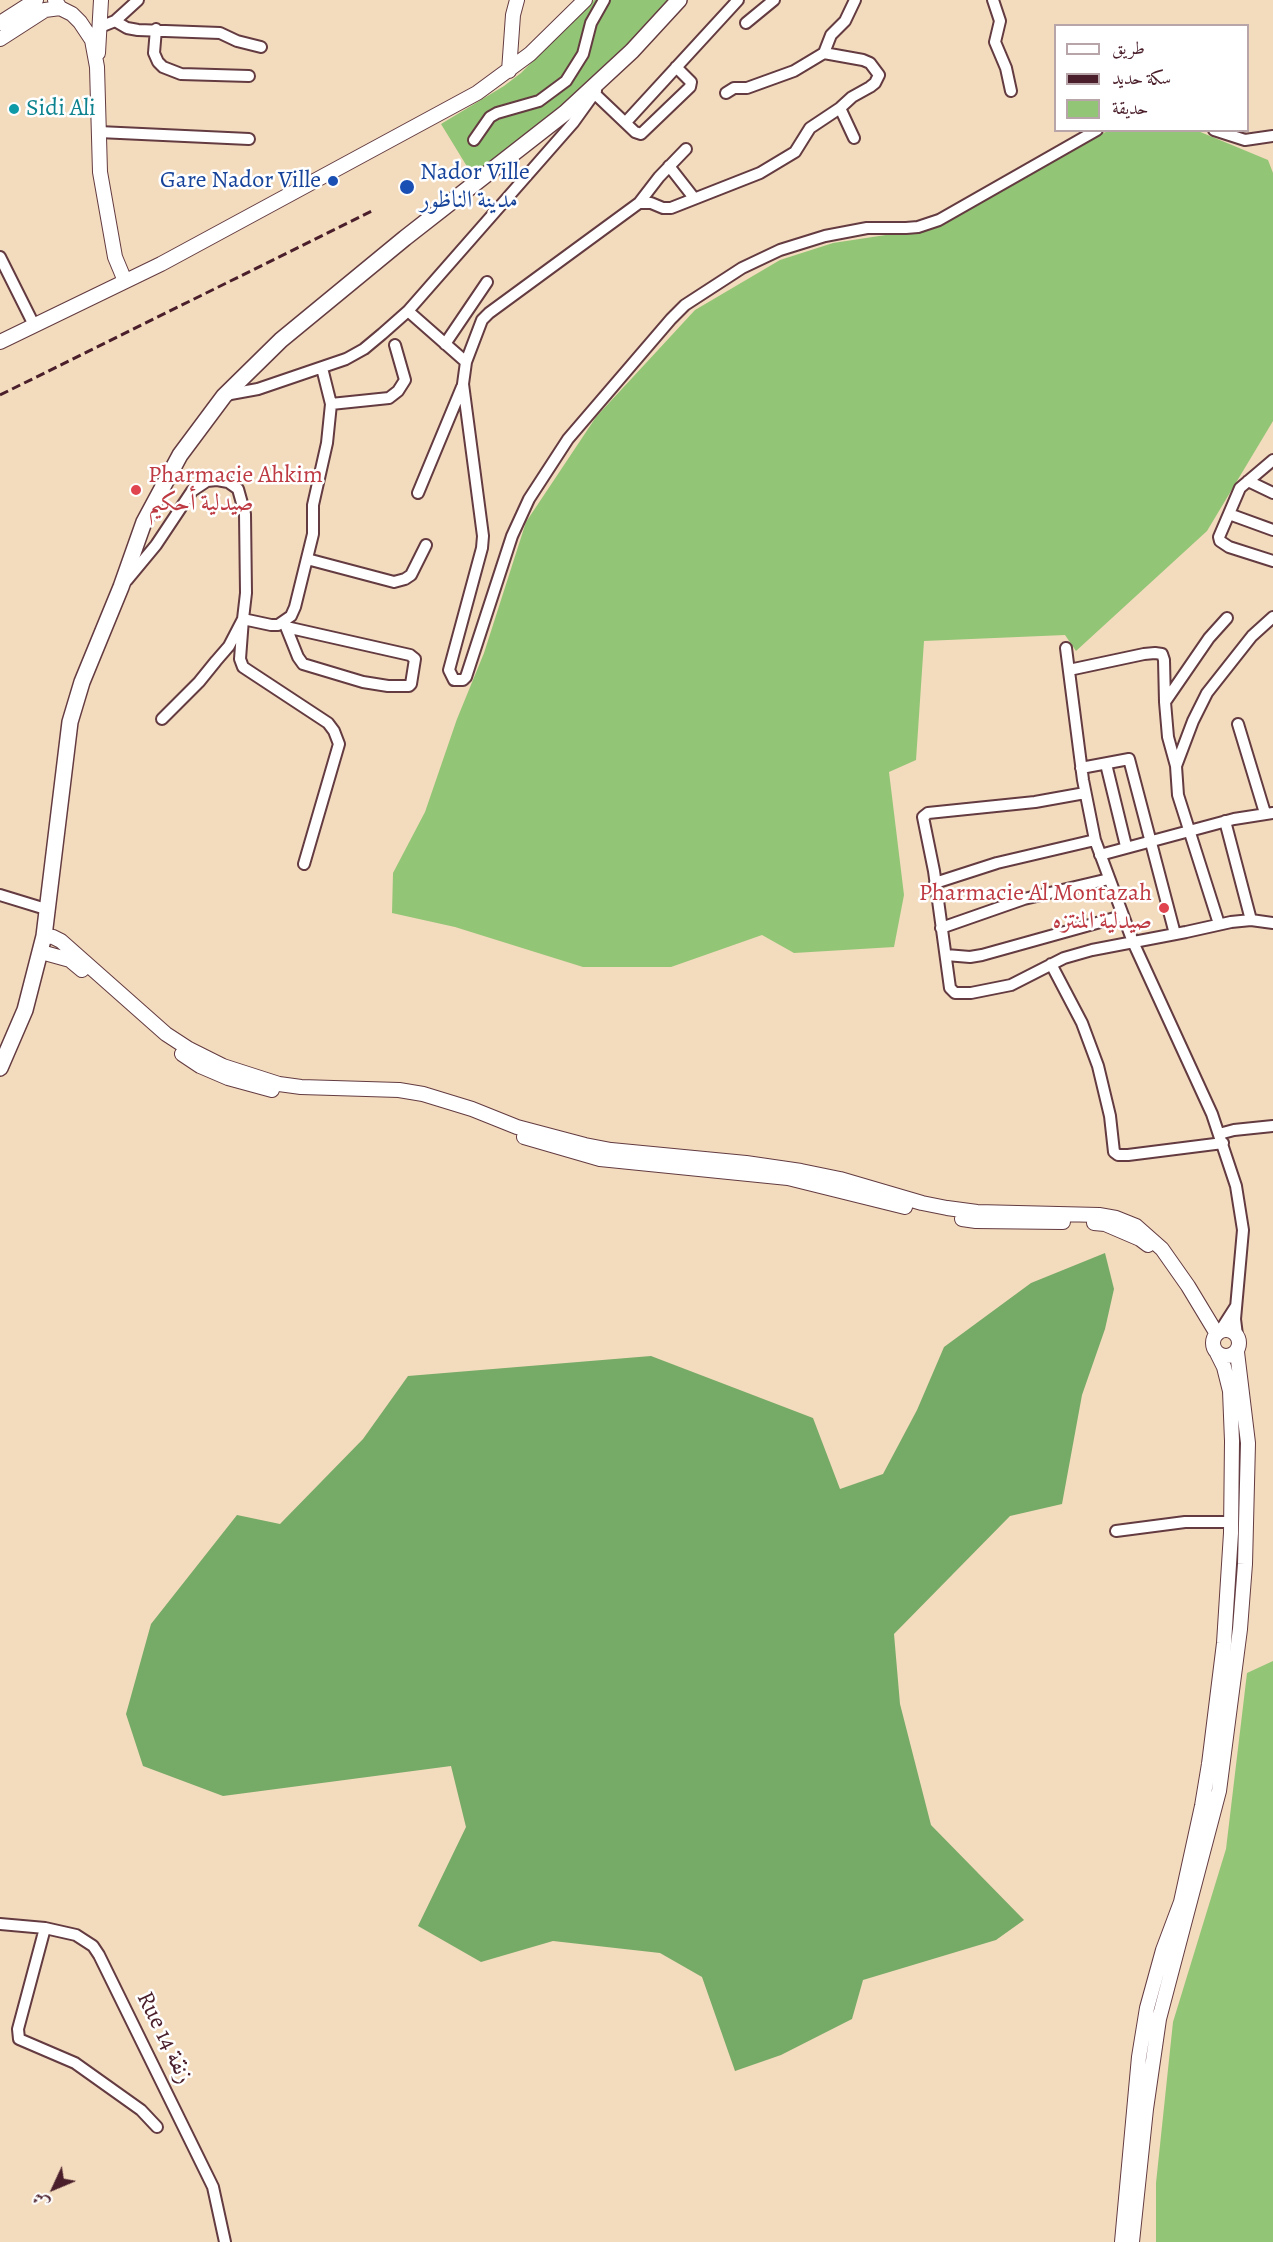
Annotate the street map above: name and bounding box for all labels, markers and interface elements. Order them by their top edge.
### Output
legend [1054,24,1249,132]
text: طريق [1112,36,1145,60]
text: سكة حديد [1112,66,1171,90]
place label: Sidi Ali [26,95,96,123]
text: حديقة [1112,96,1148,120]
marker: Sidi Ali [7,102,21,116]
place label: Nador Ville مدينة الناظور [420,159,530,215]
place label: Gare Nador Ville [160,167,321,195]
marker: Gare Nador Ville [326,174,340,188]
marker: Nador Ville مدينة الناظور [398,178,416,196]
place label: Pharmacie Ahkim صيدلية أحكيم [148,462,323,518]
marker: Pharmacie Ahkim صيدلية أحكيم [129,483,143,497]
place label: Pharmacie Al Montazah صيدلية المنتزه [919,880,1152,936]
marker: Pharmacie Al Montazah صيدلية المنتزه [1157,901,1171,915]
street label: Rue 14 زنقة [129,1987,199,2089]
north arrow [24,2158,84,2218]
text: ش [28,2187,54,2214]

